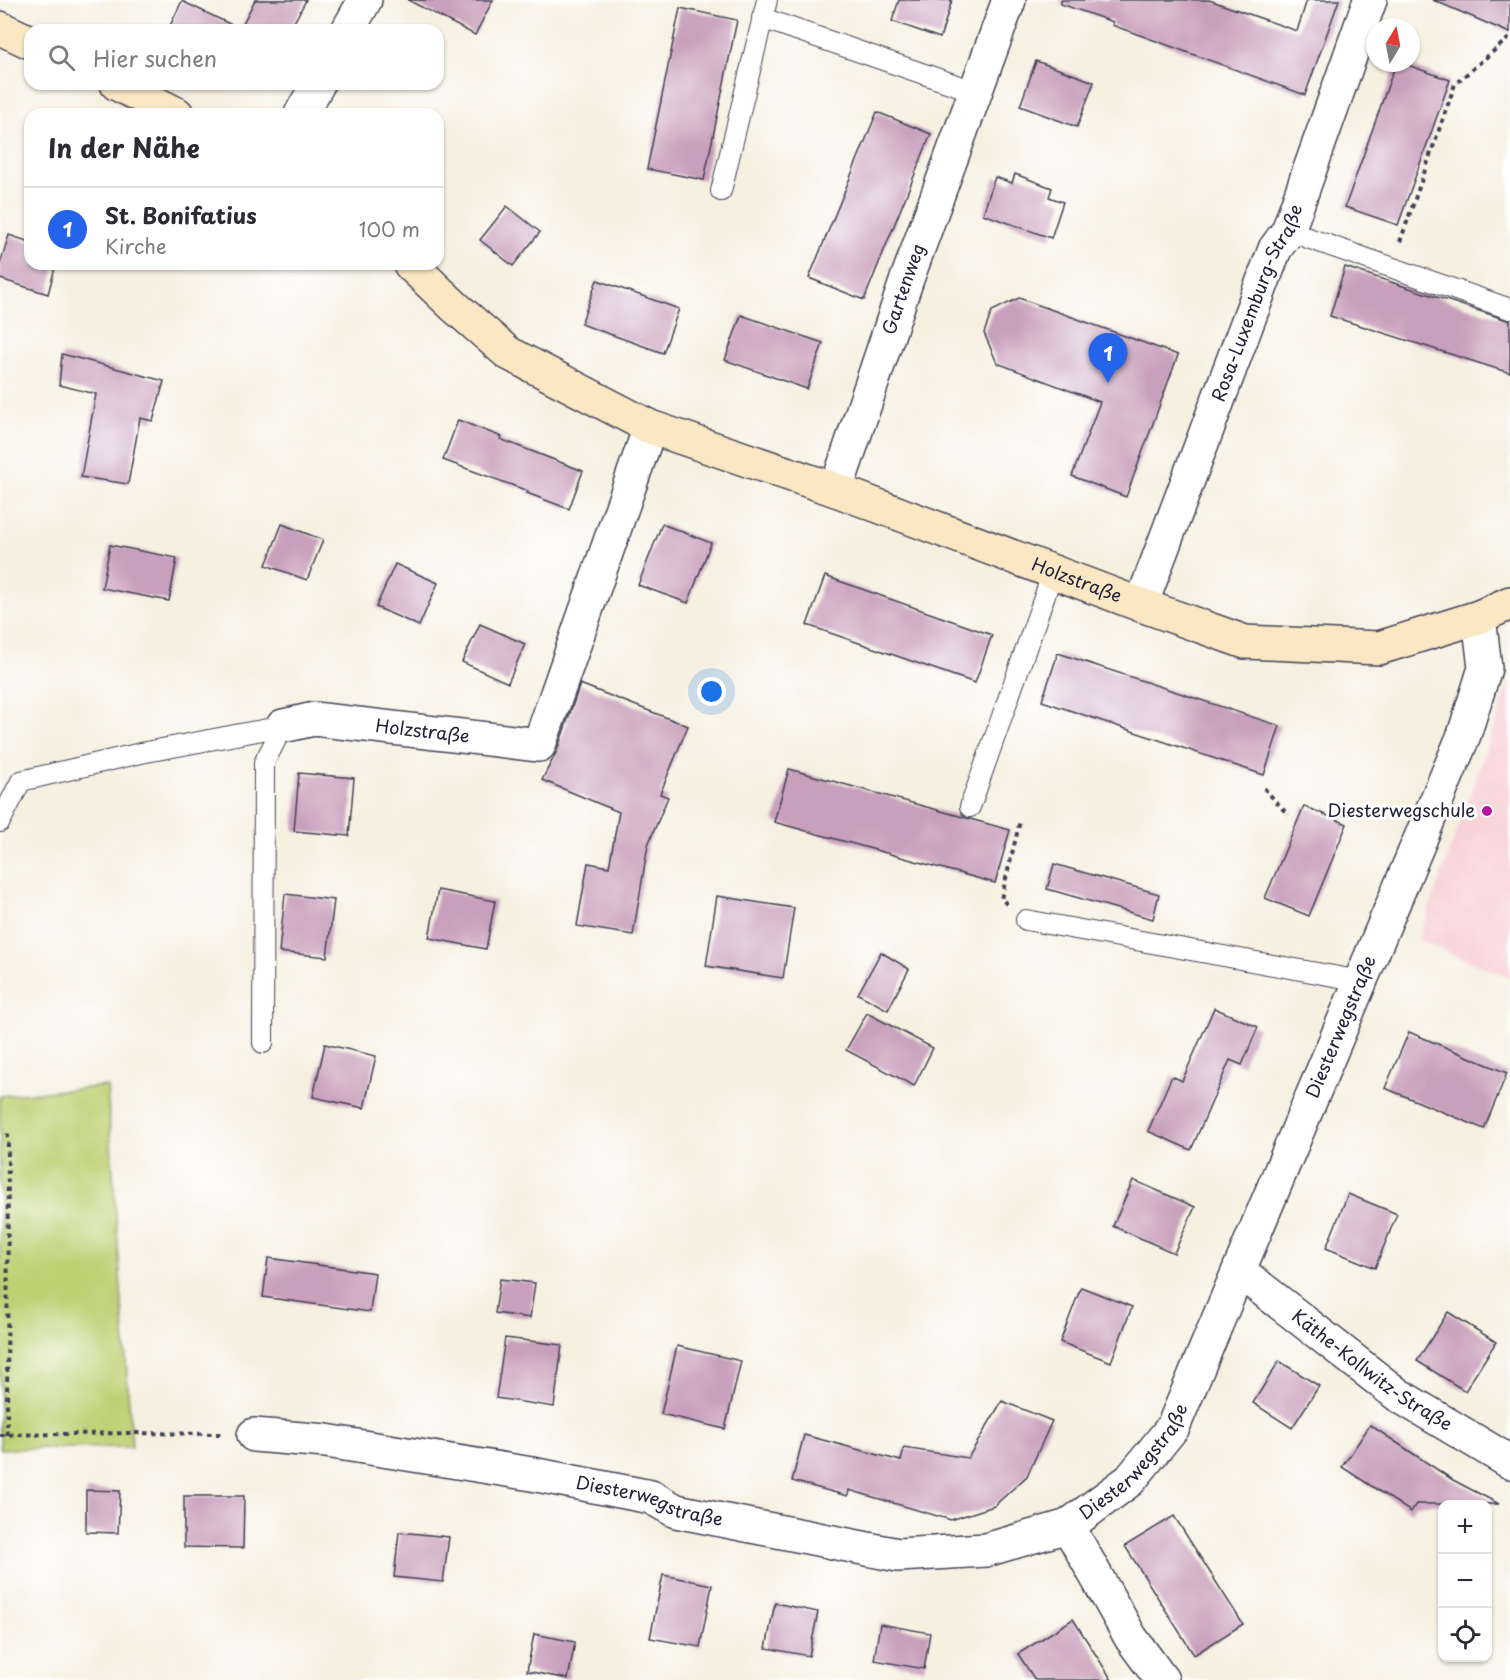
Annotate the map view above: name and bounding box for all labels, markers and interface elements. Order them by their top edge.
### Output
north arrow [1366,18,1420,72]
search box [24,24,444,90]
icon: search [45,41,78,74]
text: Hier suchen [93,41,217,74]
text: In der Nähe [48,128,200,167]
text: St. Bonifatius [105,198,257,231]
street label: Rosa-Luxemburg-Straße [1204,200,1308,405]
text: 1 [63,214,72,244]
text: 100 m [359,214,420,244]
text: Kirche [105,231,167,261]
street label: Gartenweg [874,239,931,338]
pin: 1 [1088,334,1128,383]
street label: Holzstraße [1028,550,1126,609]
your location [697,677,726,706]
street label: Holzstraße [374,711,471,749]
place label: Diesterwegschule [1327,796,1475,823]
marker: Diesterwegschule [1480,804,1494,818]
street label: Diesterwegstraße [1298,951,1382,1102]
street label: Käthe-Kollwitz-Straße [1286,1302,1458,1437]
street label: Diesterwegstraße [1073,1399,1193,1525]
street label: Diesterwegstraße [574,1468,725,1532]
map controls [1438,1500,1492,1662]
button: + [1438,1500,1492,1554]
button: − [1438,1554,1492,1608]
button: locate [1438,1608,1492,1662]

